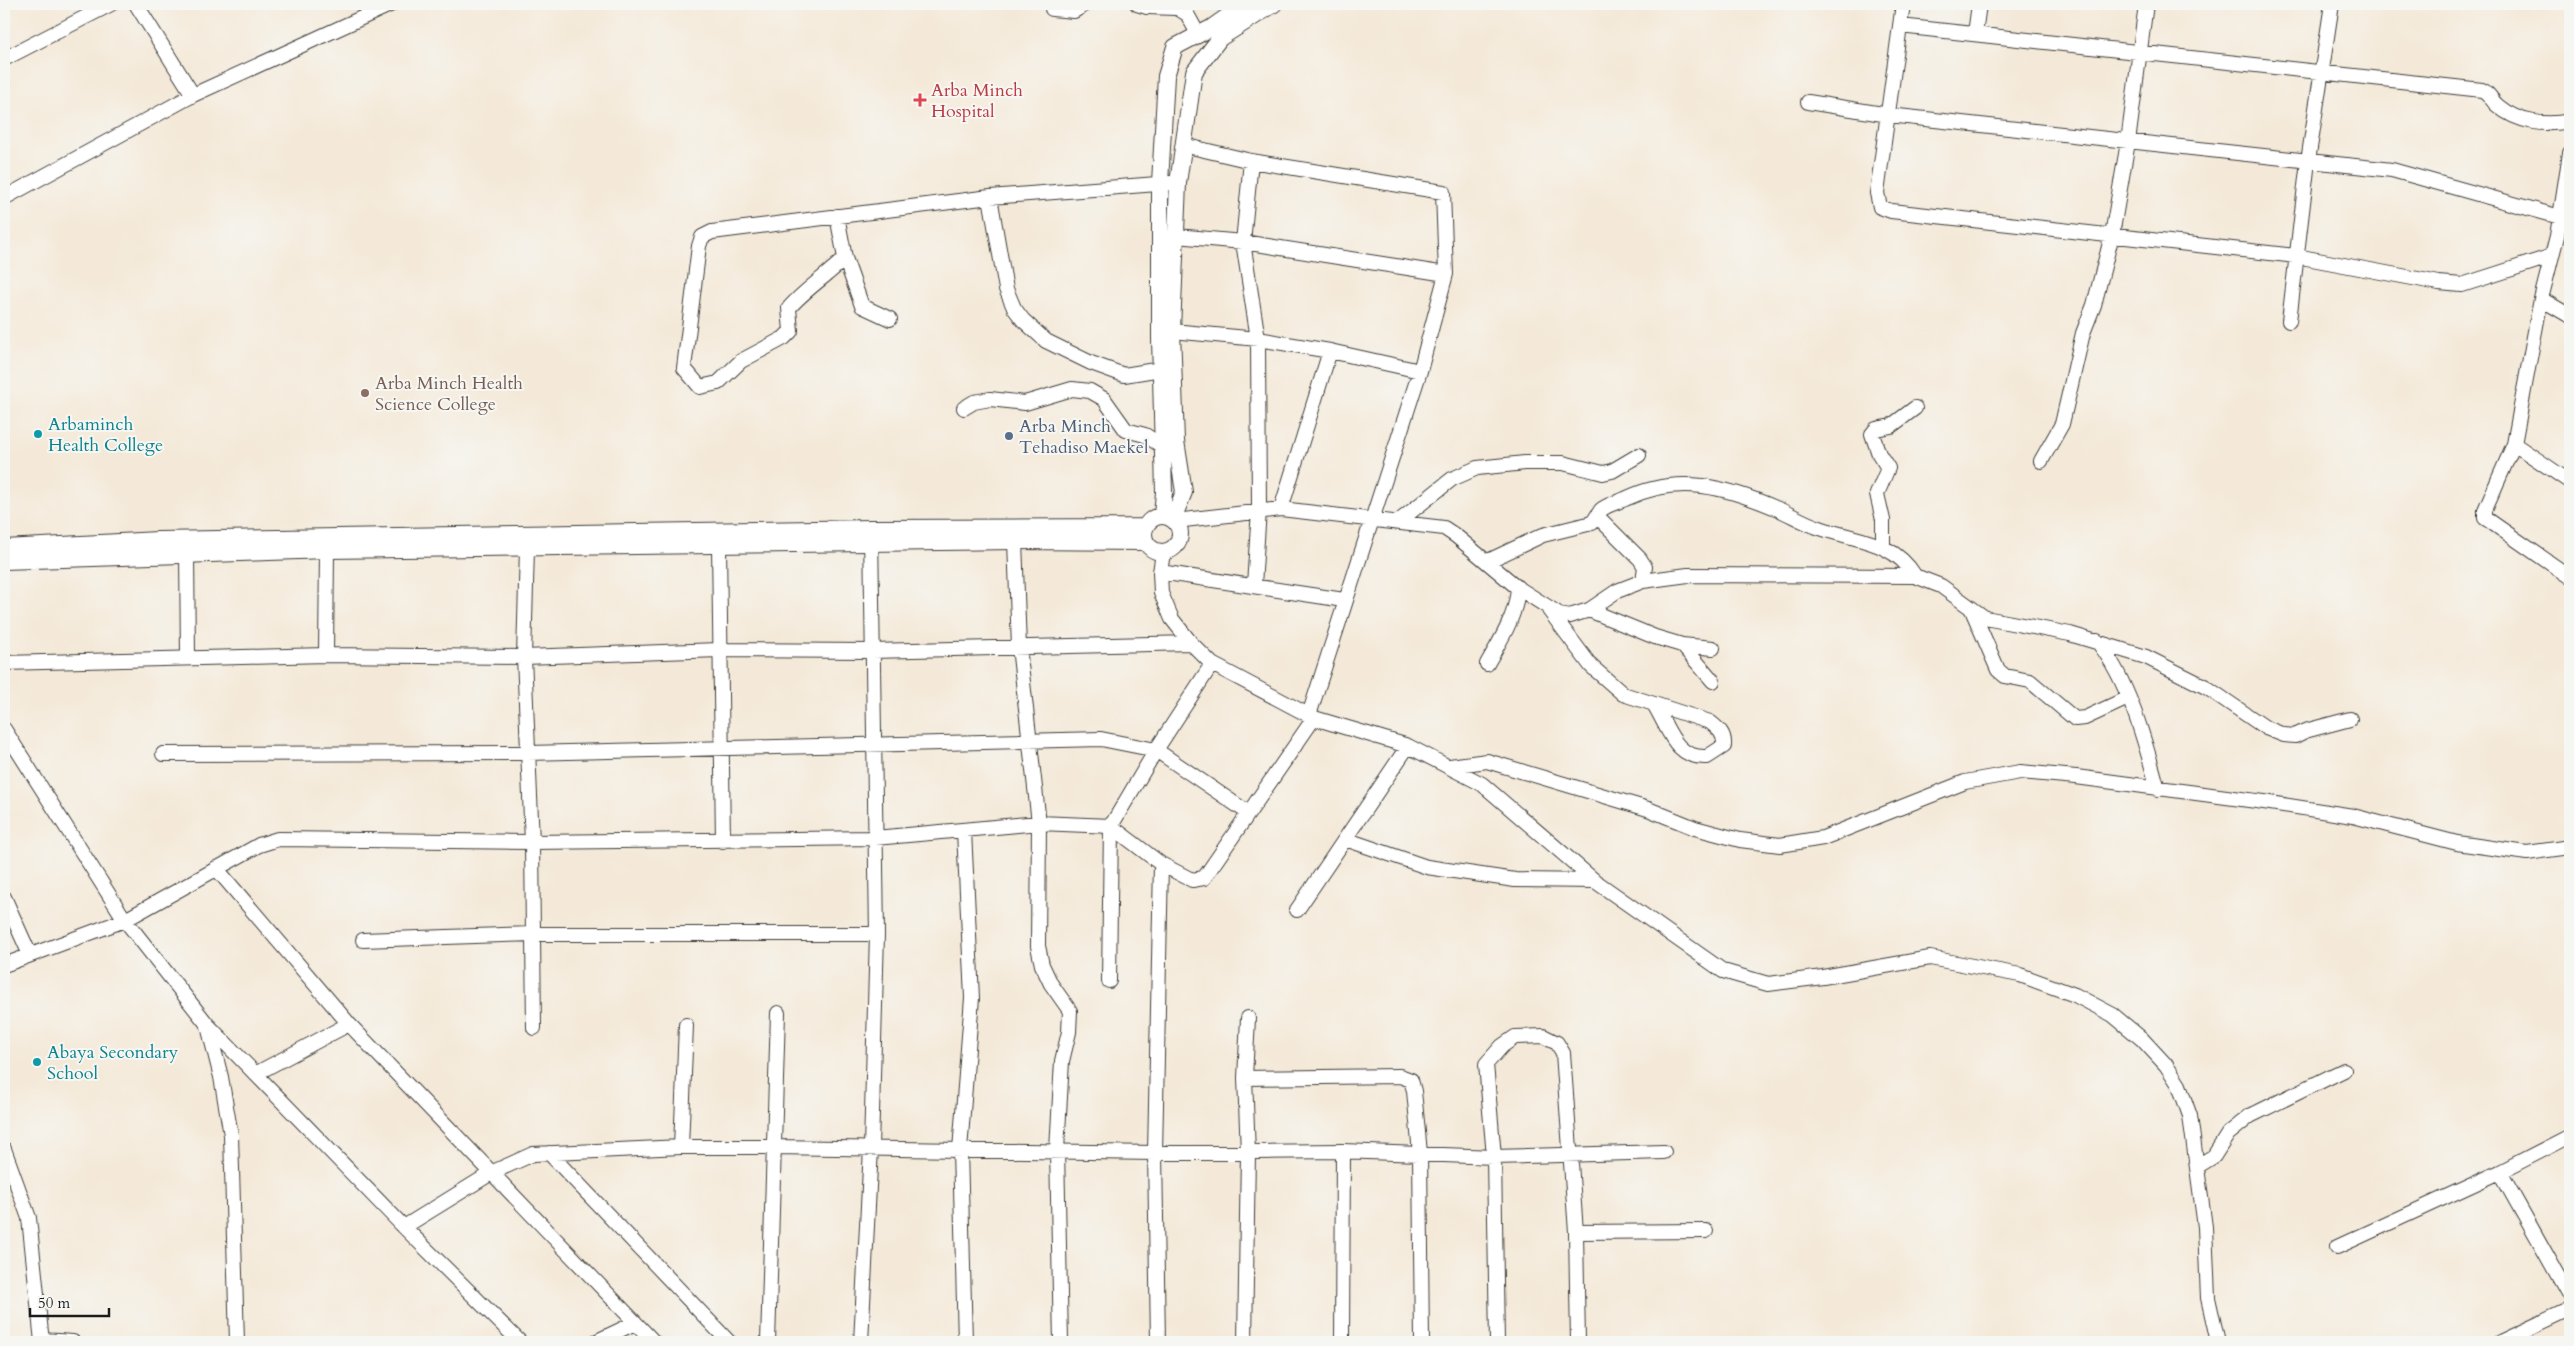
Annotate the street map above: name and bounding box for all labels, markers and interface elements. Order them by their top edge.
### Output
place label: Arba Minch Hospital [931,78,1023,124]
marker: Arba Minch Hospital [913,93,927,107]
place label: Arba Minch Health Science College [375,371,523,417]
marker: Arba Minch Health Science College [359,387,371,399]
place label: Arbaminch Health College [48,412,163,458]
place label: Arba Minch Tehadiso Maekel [1019,414,1149,460]
marker: Arbaminch Health College [32,428,44,440]
marker: Arba Minch Tehadiso Maekel [1003,430,1015,442]
place label: Abaya Secondary School [47,1040,179,1086]
marker: Abaya Secondary School [31,1056,43,1068]
scale bar [30,1286,109,1318]
text: 50 m [38,1293,70,1313]

